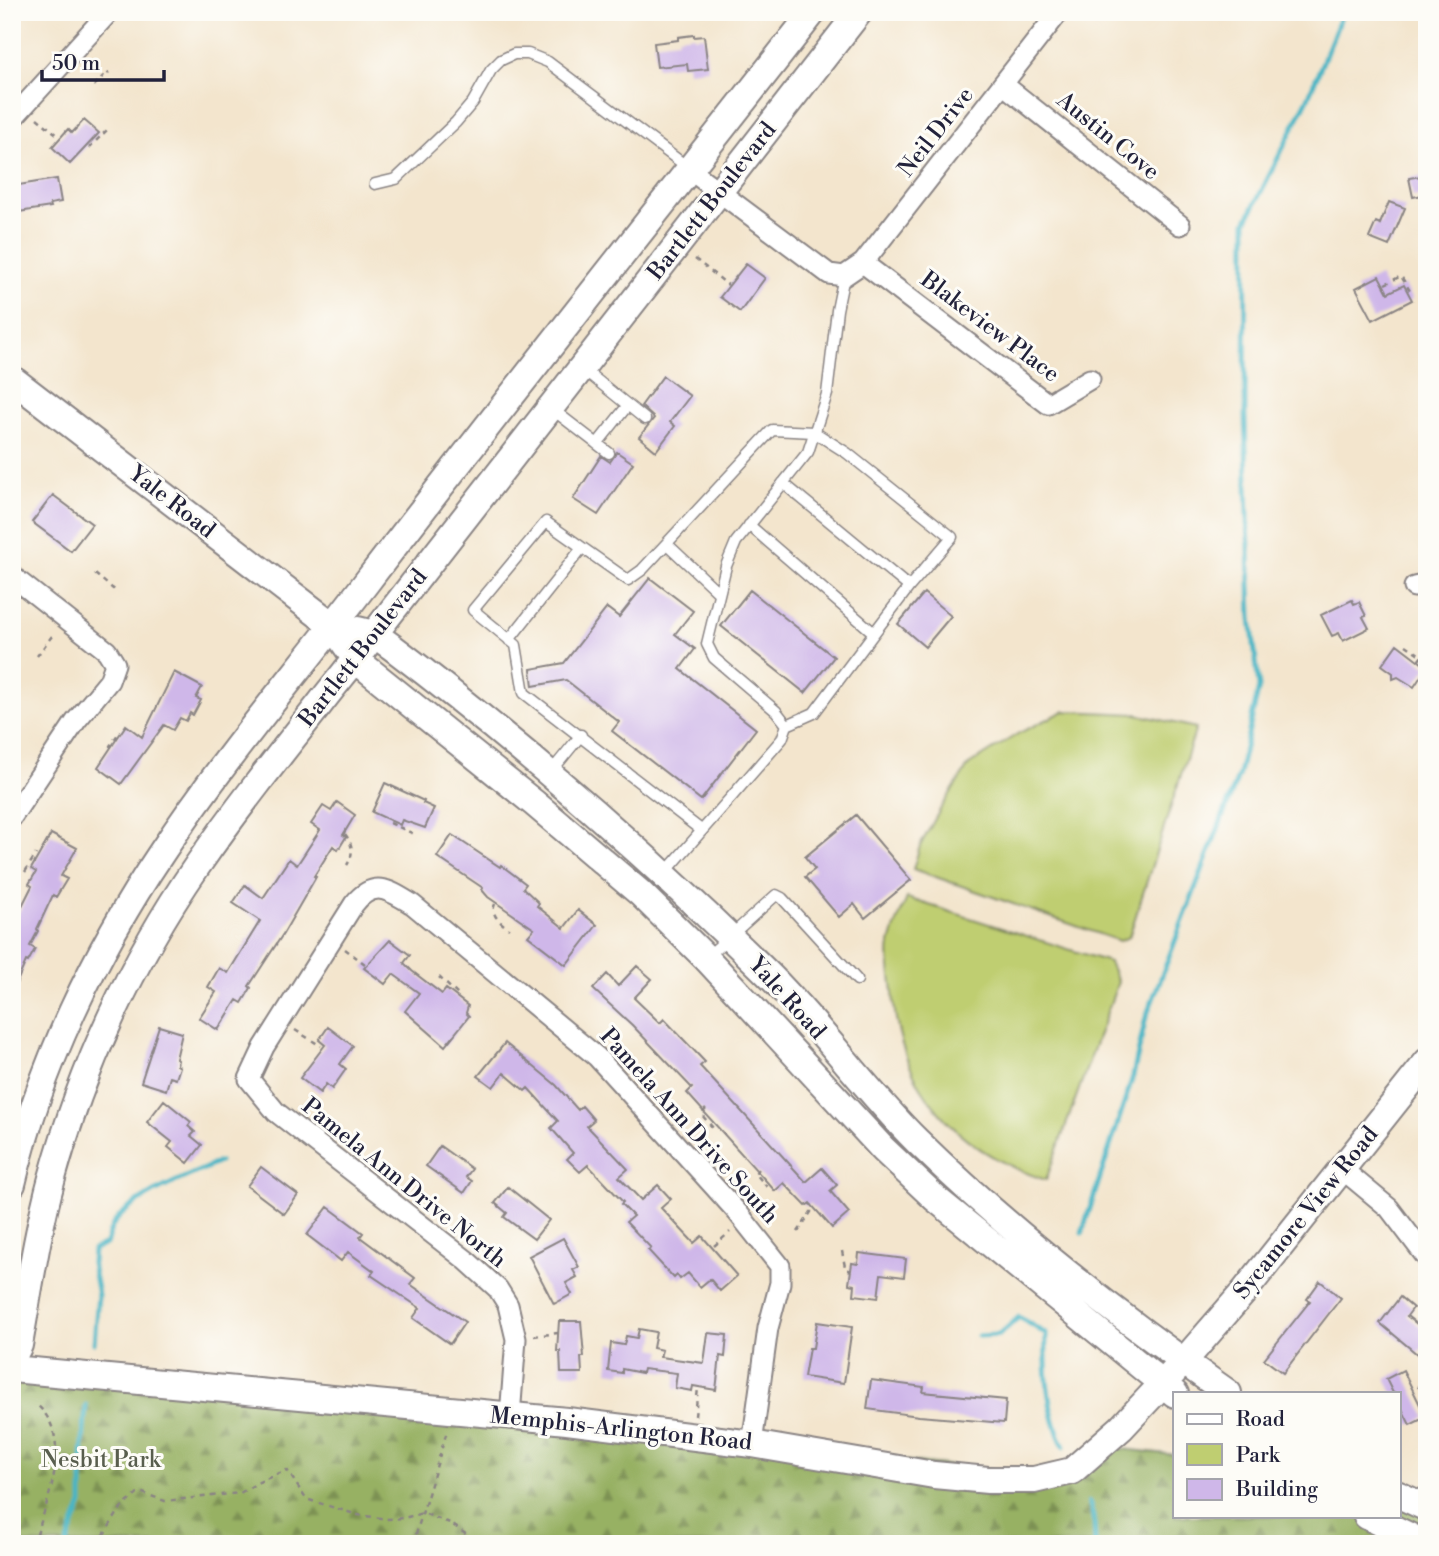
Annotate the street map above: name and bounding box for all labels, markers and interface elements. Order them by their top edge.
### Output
scale bar [42,38,164,82]
text: 50 m [52,51,100,77]
street label: Neil Drive [892,82,980,182]
street label: Austin Cove [1050,85,1165,186]
street label: Bartlett Boulevard [641,116,782,286]
street label: Blakeview Place [914,265,1065,388]
street label: Yale Road [122,459,221,544]
street label: Bartlett Boulevard [292,563,433,733]
street label: Yale Road [742,950,832,1045]
street label: Pamela Ann Drive South [594,1022,784,1230]
street label: Pamela Ann Drive North [296,1092,512,1274]
street label: Sycamore View Road [1228,1121,1384,1305]
legend [1173,1392,1400,1518]
street label: Memphis-Arlington Road [489,1401,753,1457]
text: Road [1236,1407,1285,1433]
text: Park [1236,1443,1281,1469]
park label: Nesbit Park [41,1446,162,1474]
text: Building [1235,1477,1318,1503]

